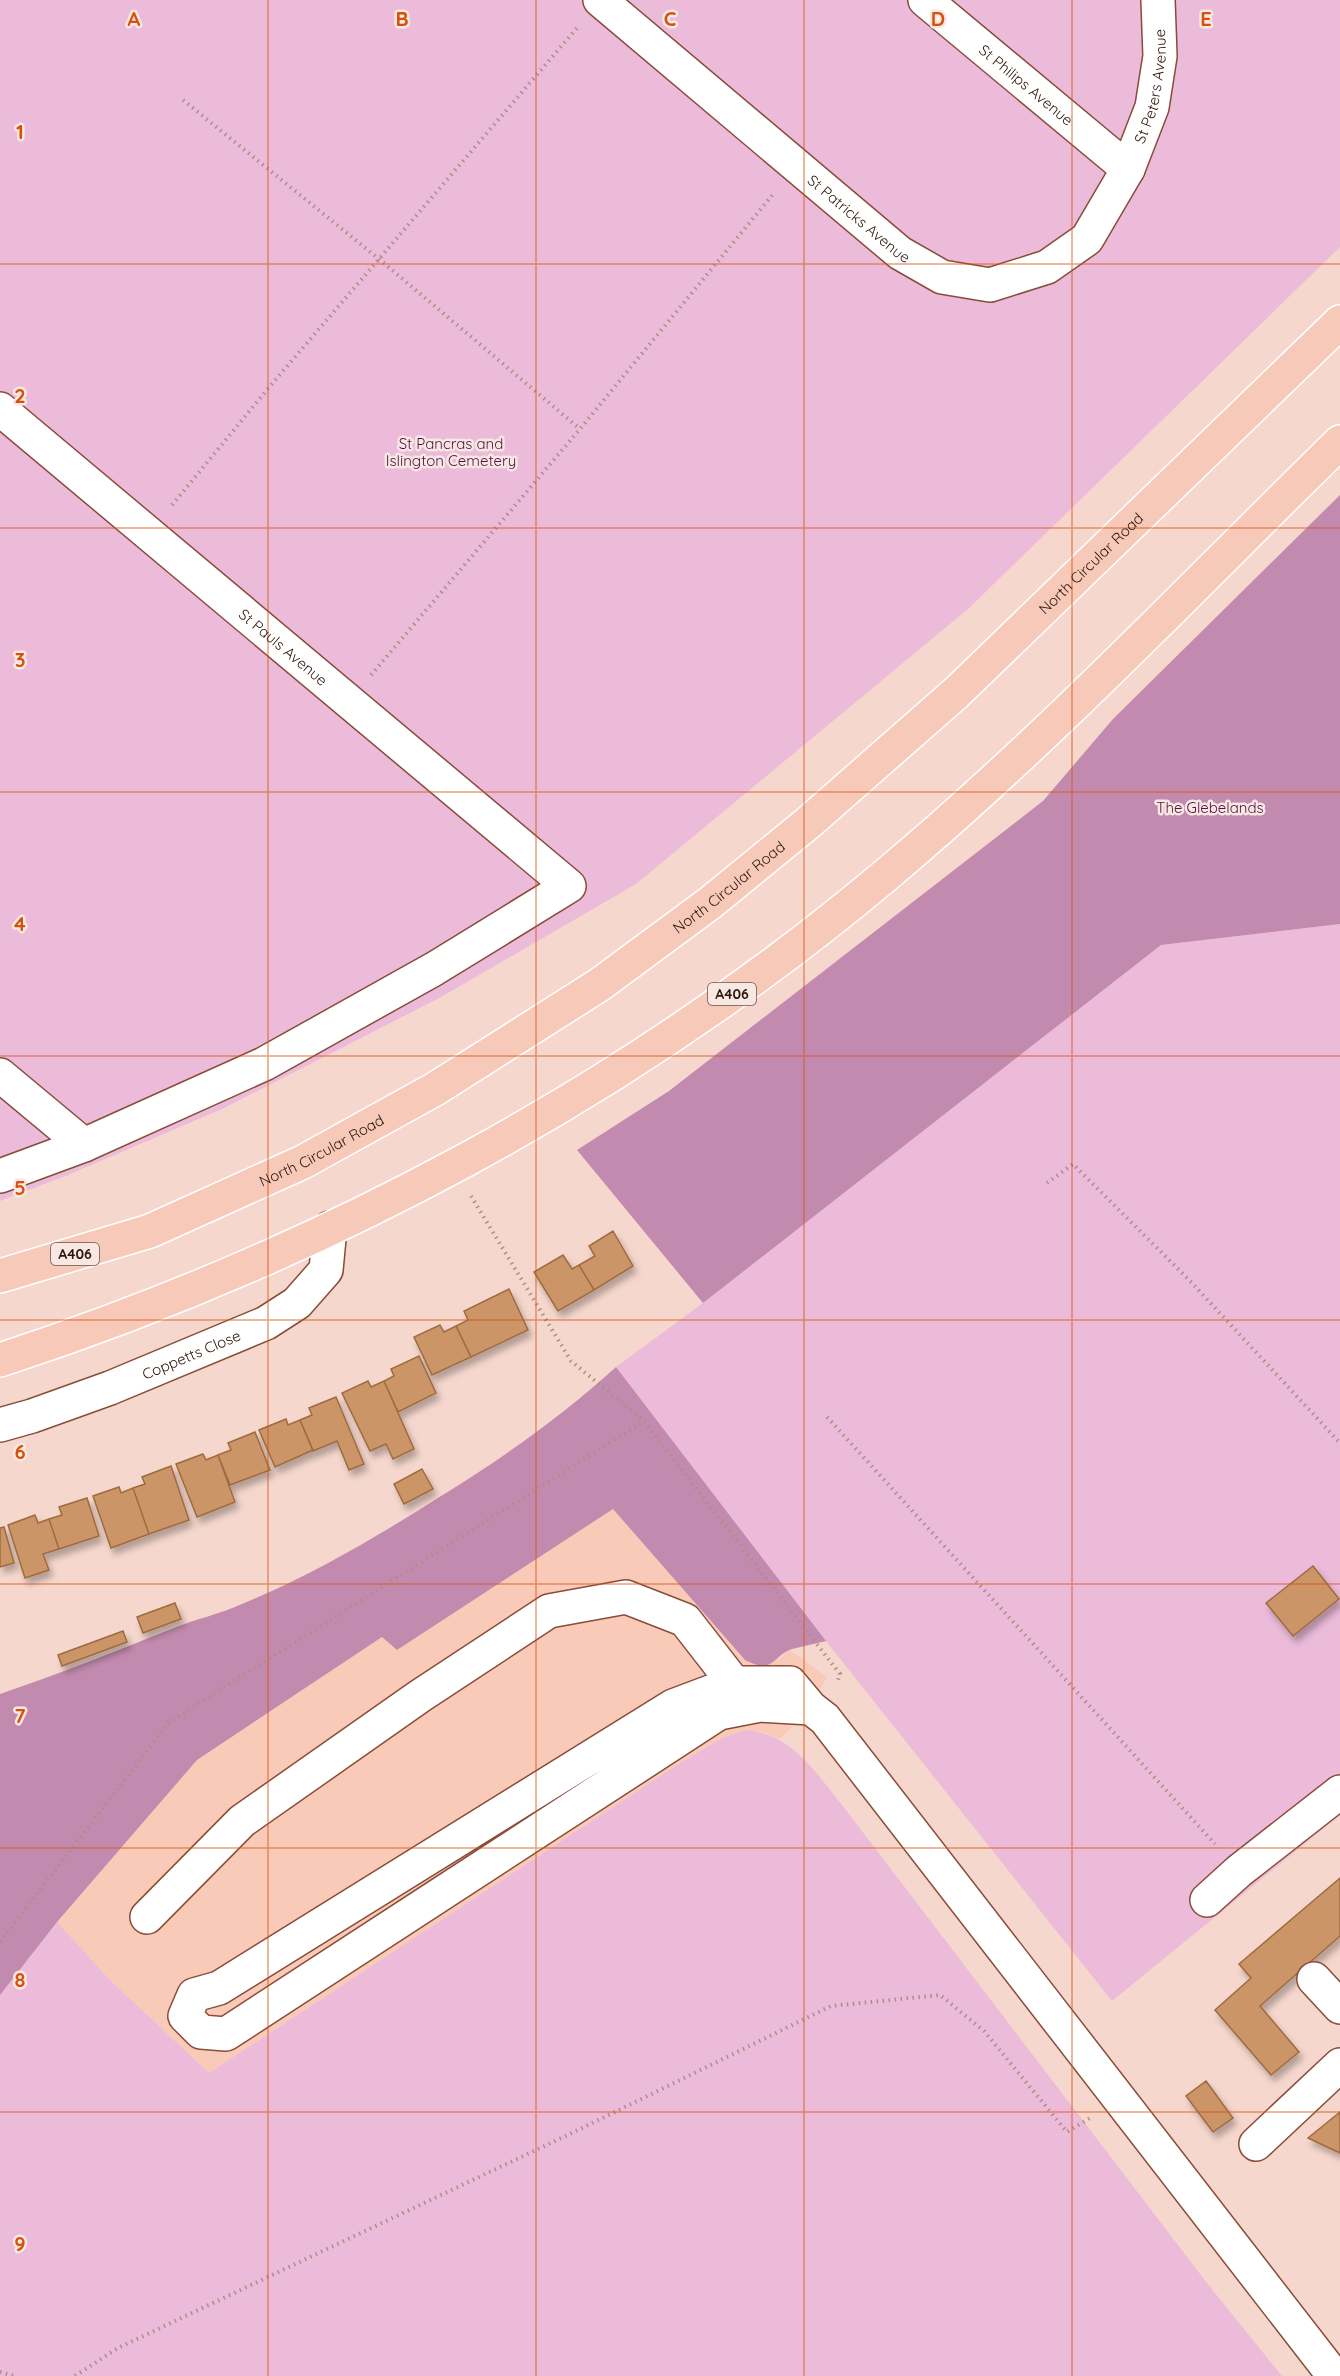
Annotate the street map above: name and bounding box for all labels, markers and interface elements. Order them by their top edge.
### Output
text: A [128,6,141,31]
text: B [395,6,409,31]
text: C [664,6,677,31]
text: D [931,6,945,31]
text: E [1200,6,1212,31]
street label: St Peters Avenue [1129,29,1170,146]
street label: St Philips Avenue [976,40,1077,129]
text: 1 [16,119,24,144]
street label: St Patricks Avenue [804,170,914,266]
text: 2 [14,383,26,408]
park label: St Pancras and Islington Cemetery [386,434,516,470]
street label: North Circular Road [1034,508,1147,618]
street label: St Pauls Avenue [235,604,332,689]
text: 3 [15,647,25,672]
park label: The Glebelands [1156,798,1264,817]
street label: North Circular Road [669,837,788,937]
text: 4 [14,911,26,936]
road number: A406 [708,983,756,1005]
street label: North Circular Road [256,1110,387,1190]
text: 5 [14,1175,26,1200]
road number: A406 [51,1243,99,1265]
street label: Coppetts Close [139,1325,243,1383]
text: 6 [14,1439,26,1464]
text: 7 [15,1703,26,1728]
text: 8 [15,1967,26,1992]
text: 9 [14,2231,26,2256]

